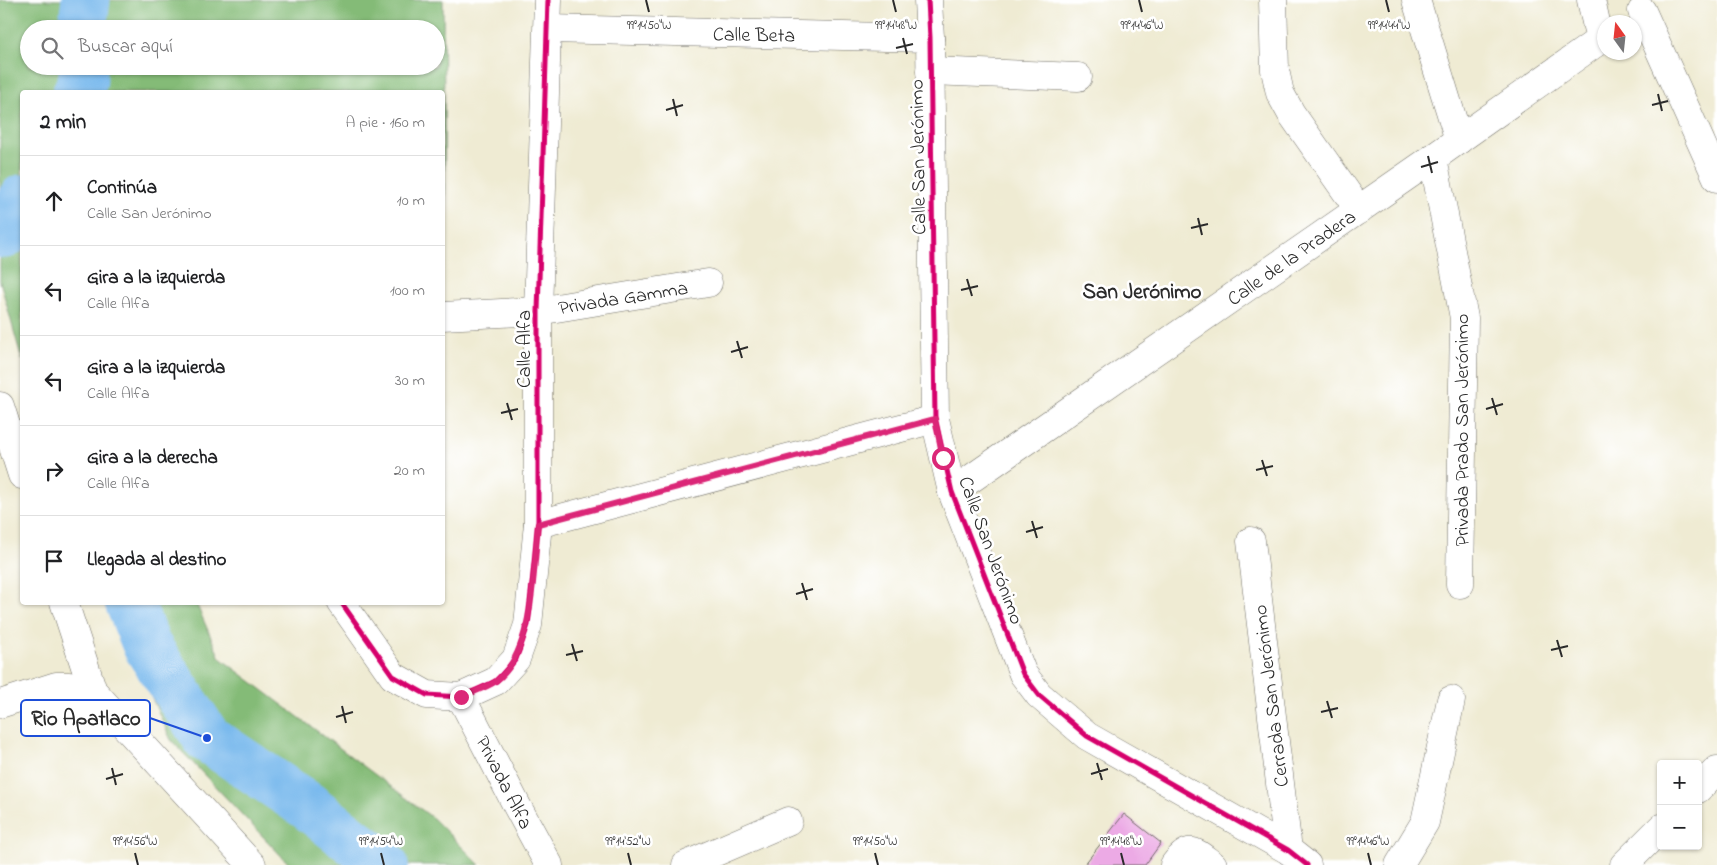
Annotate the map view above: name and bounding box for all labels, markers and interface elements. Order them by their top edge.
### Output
north arrow [1597,15,1642,60]
text: 99°14'50"W [627,17,671,35]
text: 99°14'48"W [875,17,917,35]
text: 99°14'46"W [1121,17,1163,35]
text: 99°14'44"W [1368,17,1410,35]
search box [20,20,445,75]
street label: Calle Beta [713,21,795,52]
icon: search [38,34,66,62]
text: Buscar aquí [78,34,173,61]
street label: Calle San Jerónimo [904,79,935,235]
text: 2 min [40,108,86,138]
text: A pie · 160 m [346,111,425,135]
text: Continúa [87,175,157,202]
icon: ahead [40,187,68,215]
text: 10 m [397,189,425,213]
text: Calle San Jerónimo [87,202,212,226]
street label: Calle de la Pradera [1222,204,1363,314]
text: Gira a la izquierda [87,265,225,292]
street label: Privada Gamma [556,275,690,324]
icon: left [40,277,68,305]
district label: San Jerónimo [1083,278,1202,308]
text: 100 m [390,279,425,303]
text: Calle Alfa [87,292,150,316]
street label: Calle Alfa [511,310,540,388]
street label: Privada Prado San Jerónimo [1449,314,1478,546]
text: Gira a la izquierda [87,355,225,382]
icon: left [40,367,68,395]
text: 30 m [395,369,425,393]
text: Calle Alfa [87,382,150,406]
text: Gira a la derecha [87,445,218,472]
route start [932,447,955,470]
icon: right [40,457,68,485]
text: 20 m [394,459,425,483]
text: Calle Alfa [87,472,150,496]
street label: Calle San Jerónimo [949,473,1030,629]
icon: arrive [40,547,68,575]
text: Llegada al destino [87,547,226,574]
street label: Cerrada San Jerónimo [1247,603,1298,788]
route end [450,686,473,709]
callout: Rio Apatlaco [21,700,150,736]
text: Rio Apatlaco [31,705,141,735]
street label: Privada Alfa [467,731,539,835]
map controls [1657,760,1702,850]
button: + [1657,760,1702,805]
button: − [1657,805,1702,850]
text: 99°14'56"W [113,833,157,851]
text: 99°14'54"W [359,833,403,851]
text: 99°14'52"W [605,833,651,851]
text: 99°14'50"W [853,833,897,851]
text: 99°14'48"W [1100,833,1142,851]
text: 99°14'46"W [1347,833,1389,851]

